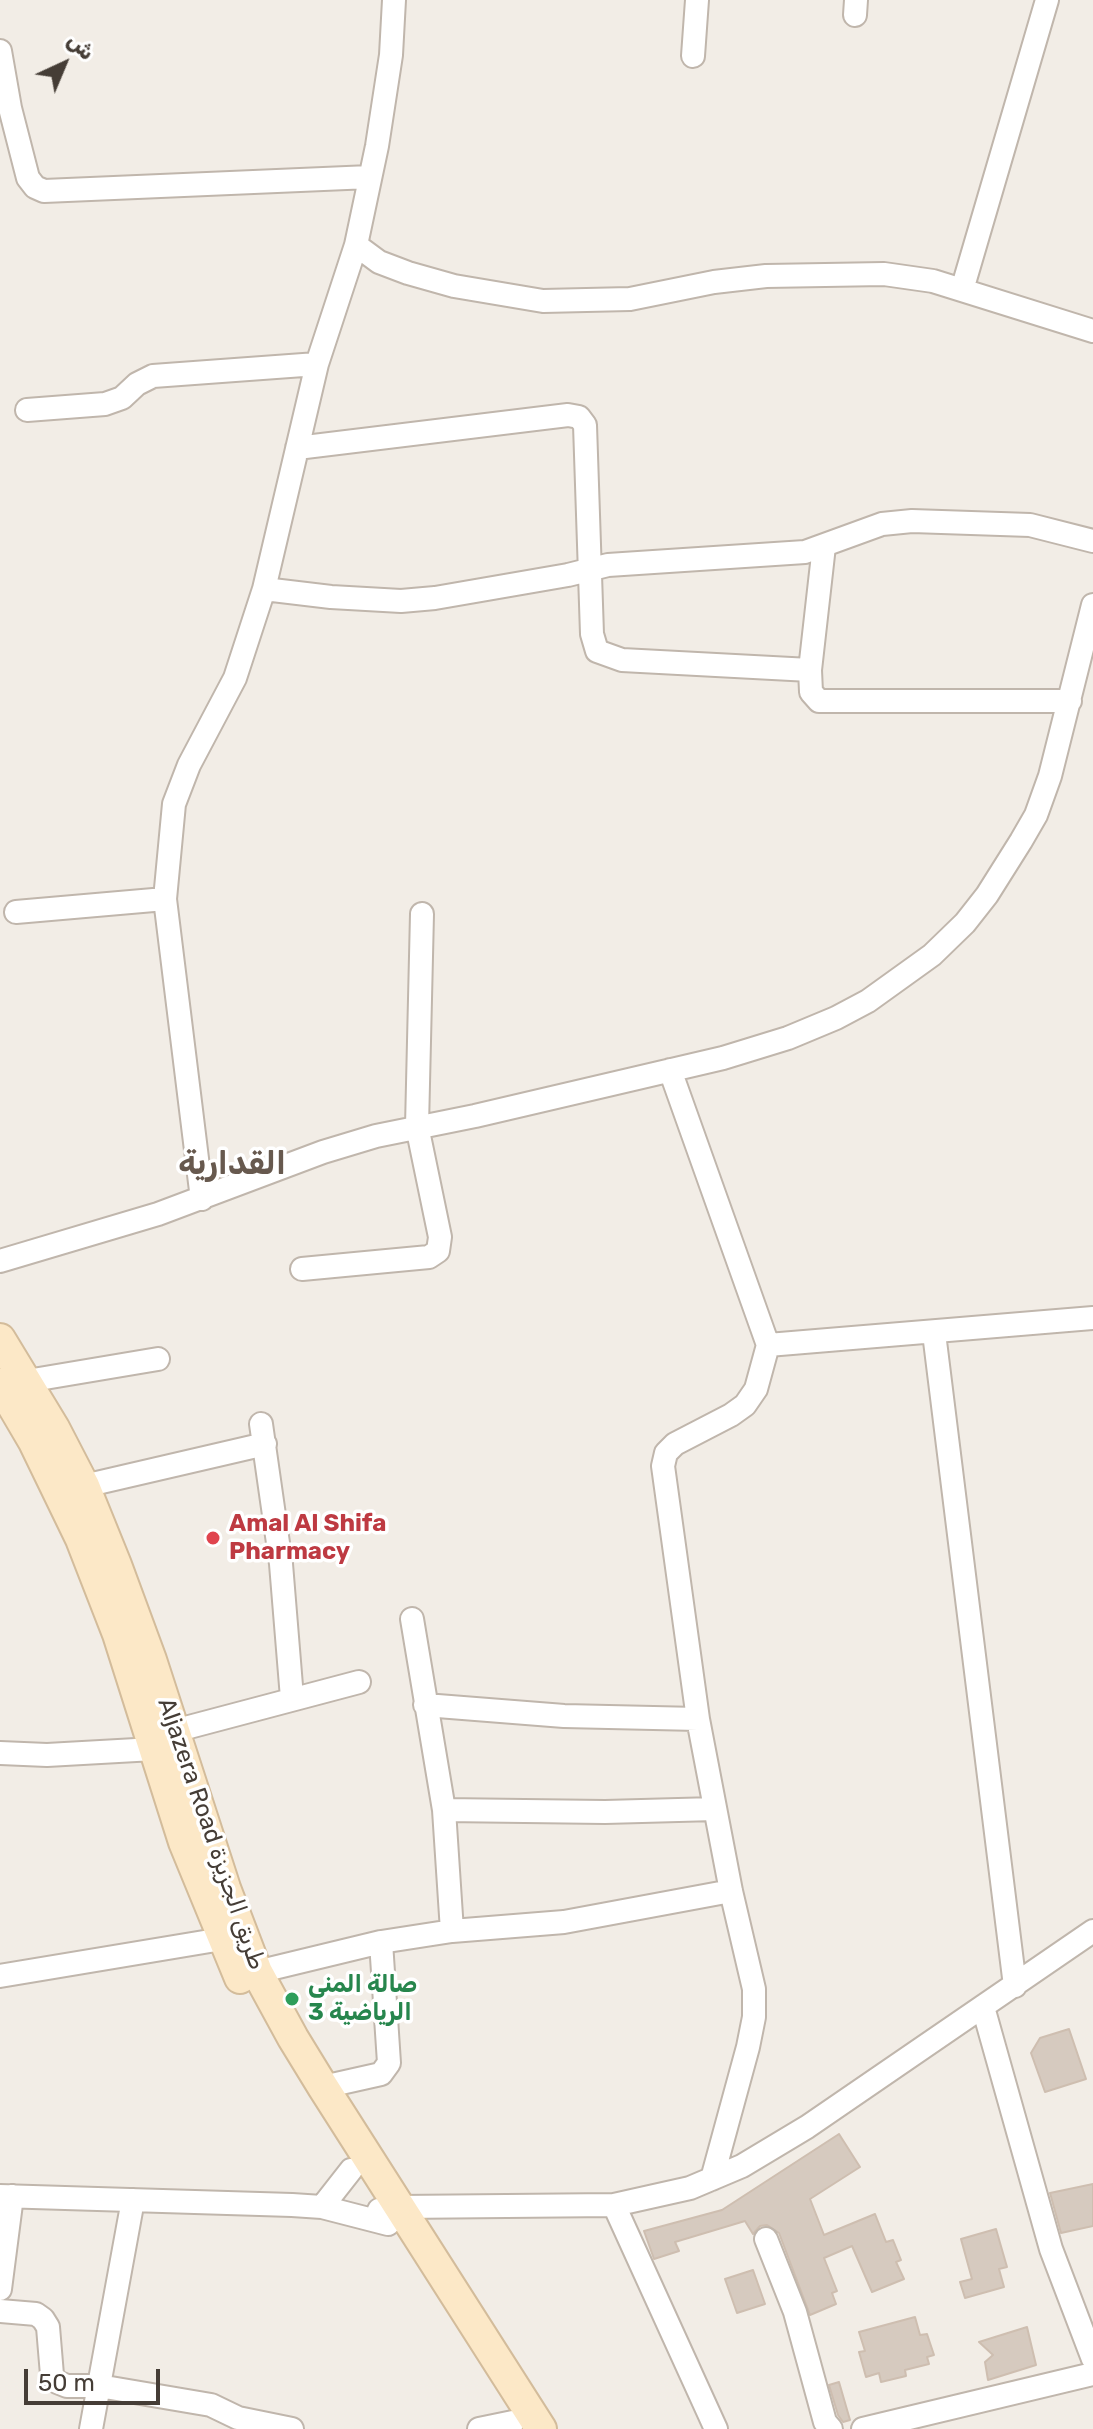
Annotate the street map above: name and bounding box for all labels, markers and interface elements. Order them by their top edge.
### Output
north arrow [24,24,104,104]
text: ش [62,27,100,66]
district label: القدارية [178,1146,286,1184]
place label: Amal Al Shifa Pharmacy [229,1510,386,1566]
marker: Amal Al Shifa Pharmacy [204,1529,222,1547]
street label: Aljazera Road طريق الجزيزة [151,1694,271,1974]
place label: صالة المنى الرياضية 3 [308,1971,417,2027]
marker: صالة المنى الرياضية 3 [283,1990,301,2008]
scale bar [28,2353,164,2403]
text: 50 m [38,2369,95,2397]

